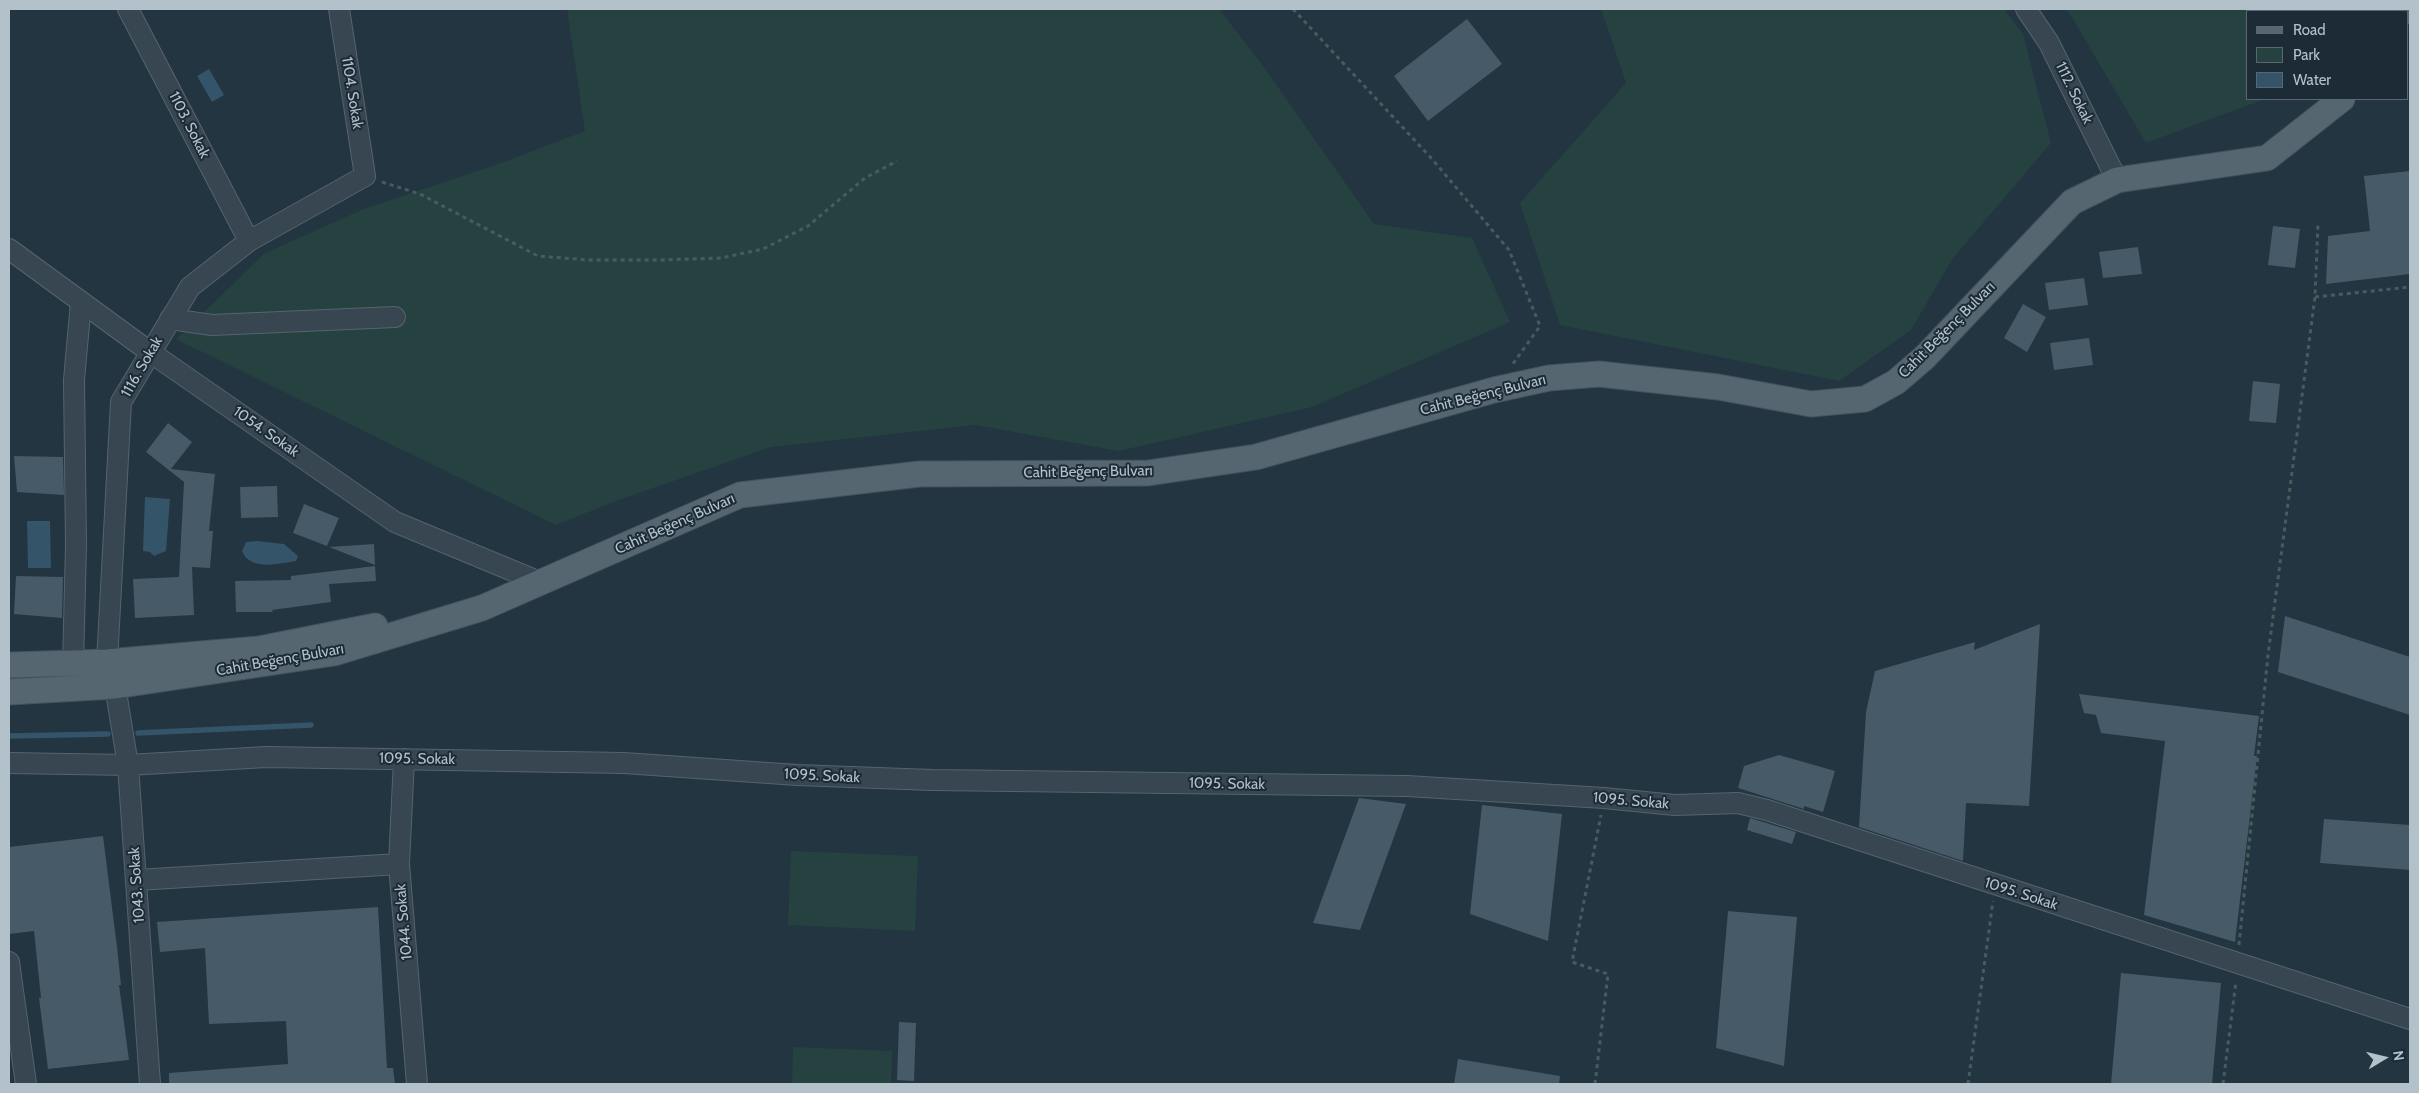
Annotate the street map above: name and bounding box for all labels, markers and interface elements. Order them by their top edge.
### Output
legend [2246,10,2409,100]
text: Road [2293,21,2326,39]
text: Park [2293,46,2320,64]
street label: 1104. Sokak [337,56,367,130]
street label: 1112. Sokak [2051,59,2097,127]
text: Water [2293,71,2331,89]
street label: 1103. Sokak [165,89,213,161]
street label: Cahit Beğenç Bulvarı [1895,278,1999,382]
street label: 1116. Sokak [117,333,167,401]
street label: Cahit Beğenç Bulvarı [1418,371,1548,419]
street label: 1054. Sokak [230,403,302,461]
street label: Cahit Beğenç Bulvarı [1023,462,1153,482]
street label: Cahit Beğenç Bulvarı [612,490,738,558]
street label: Cahit Beğenç Bulvarı [215,640,345,680]
street label: 1095. Sokak [379,749,455,769]
street label: 1095. Sokak [784,765,860,787]
street label: 1095. Sokak [1189,774,1265,794]
street label: 1095. Sokak [1592,789,1670,813]
street label: 1043. Sokak [125,846,149,924]
street label: 1095. Sokak [1982,874,2060,914]
street label: 1044. Sokak [392,883,416,961]
north arrow [2359,1033,2409,1083]
text: N [2389,1049,2408,1062]

